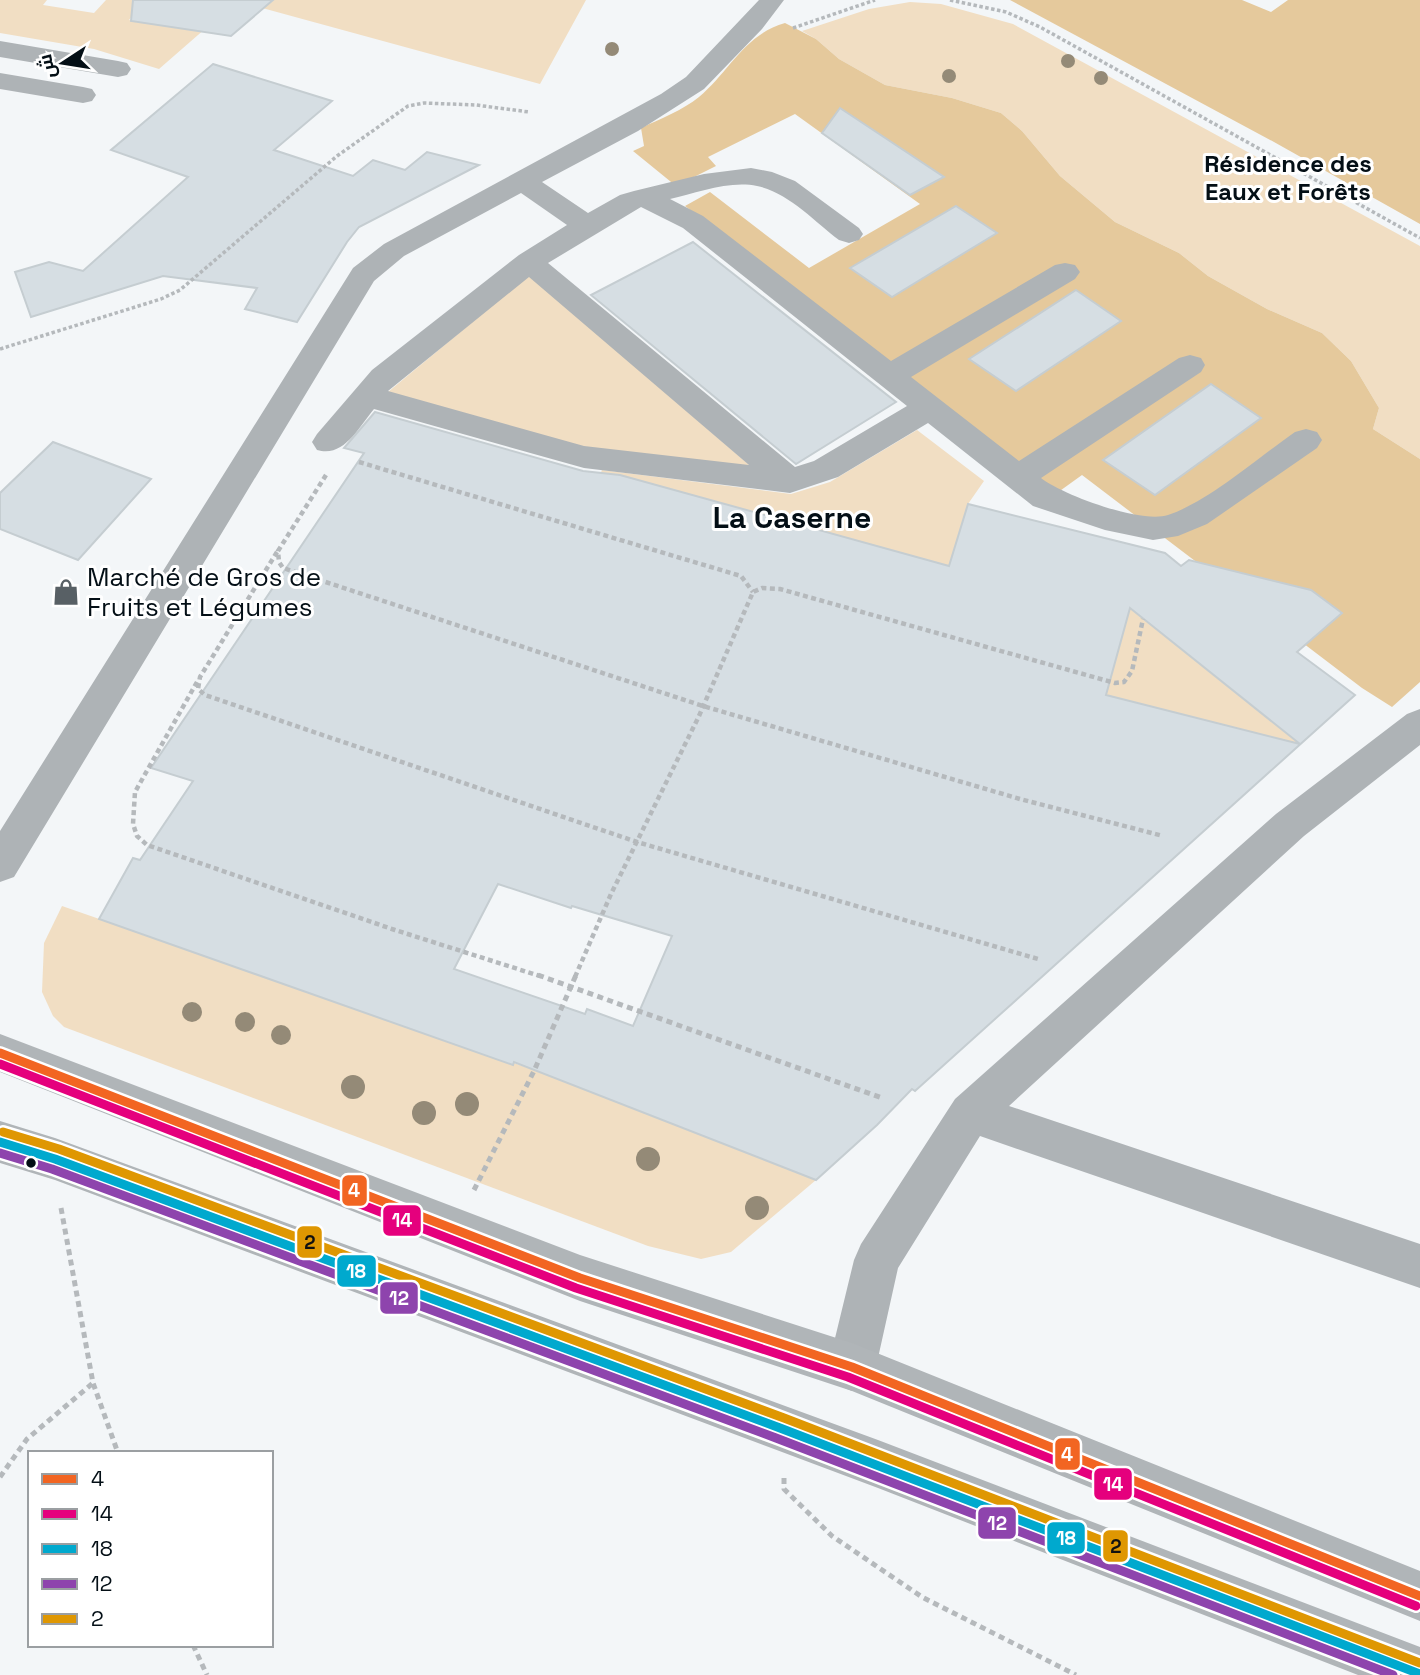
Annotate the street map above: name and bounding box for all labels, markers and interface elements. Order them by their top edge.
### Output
north arrow [28,28,98,98]
text: ش [32,52,62,81]
district label: Résidence des Eaux et Forêts [1204,148,1372,207]
district label: La Caserne [713,498,871,537]
place label: Marché de Gros de Fruits et Légumes [87,560,321,624]
shop icon: Marché de Gros de Fruits et Légumes [51,577,81,607]
unlabelled marker [24,1156,38,1170]
line badge: 4 [341,1174,368,1207]
text: 4 [348,1178,360,1203]
line badge: 14 [382,1204,422,1237]
text: 14 [392,1208,412,1233]
line badge: 2 [296,1225,323,1259]
text: 2 [304,1230,316,1255]
line badge: 18 [336,1254,377,1288]
text: 18 [346,1259,366,1284]
line badge: 12 [379,1281,419,1315]
text: 12 [389,1286,409,1311]
line badge: 4 [1054,1437,1081,1471]
text: 4 [1061,1442,1073,1467]
legend [28,1451,273,1647]
text: 4 [91,1465,104,1492]
line badge: 14 [1093,1467,1133,1501]
text: 14 [1103,1472,1123,1497]
text: 14 [91,1500,113,1527]
line badge: 12 [977,1506,1017,1540]
text: 12 [987,1511,1007,1536]
line badge: 18 [1046,1521,1086,1555]
text: 18 [1056,1526,1076,1551]
line badge: 2 [1102,1529,1129,1563]
text: 2 [1110,1534,1122,1559]
text: 18 [91,1535,113,1562]
text: 12 [91,1570,112,1597]
text: 2 [91,1605,104,1632]

